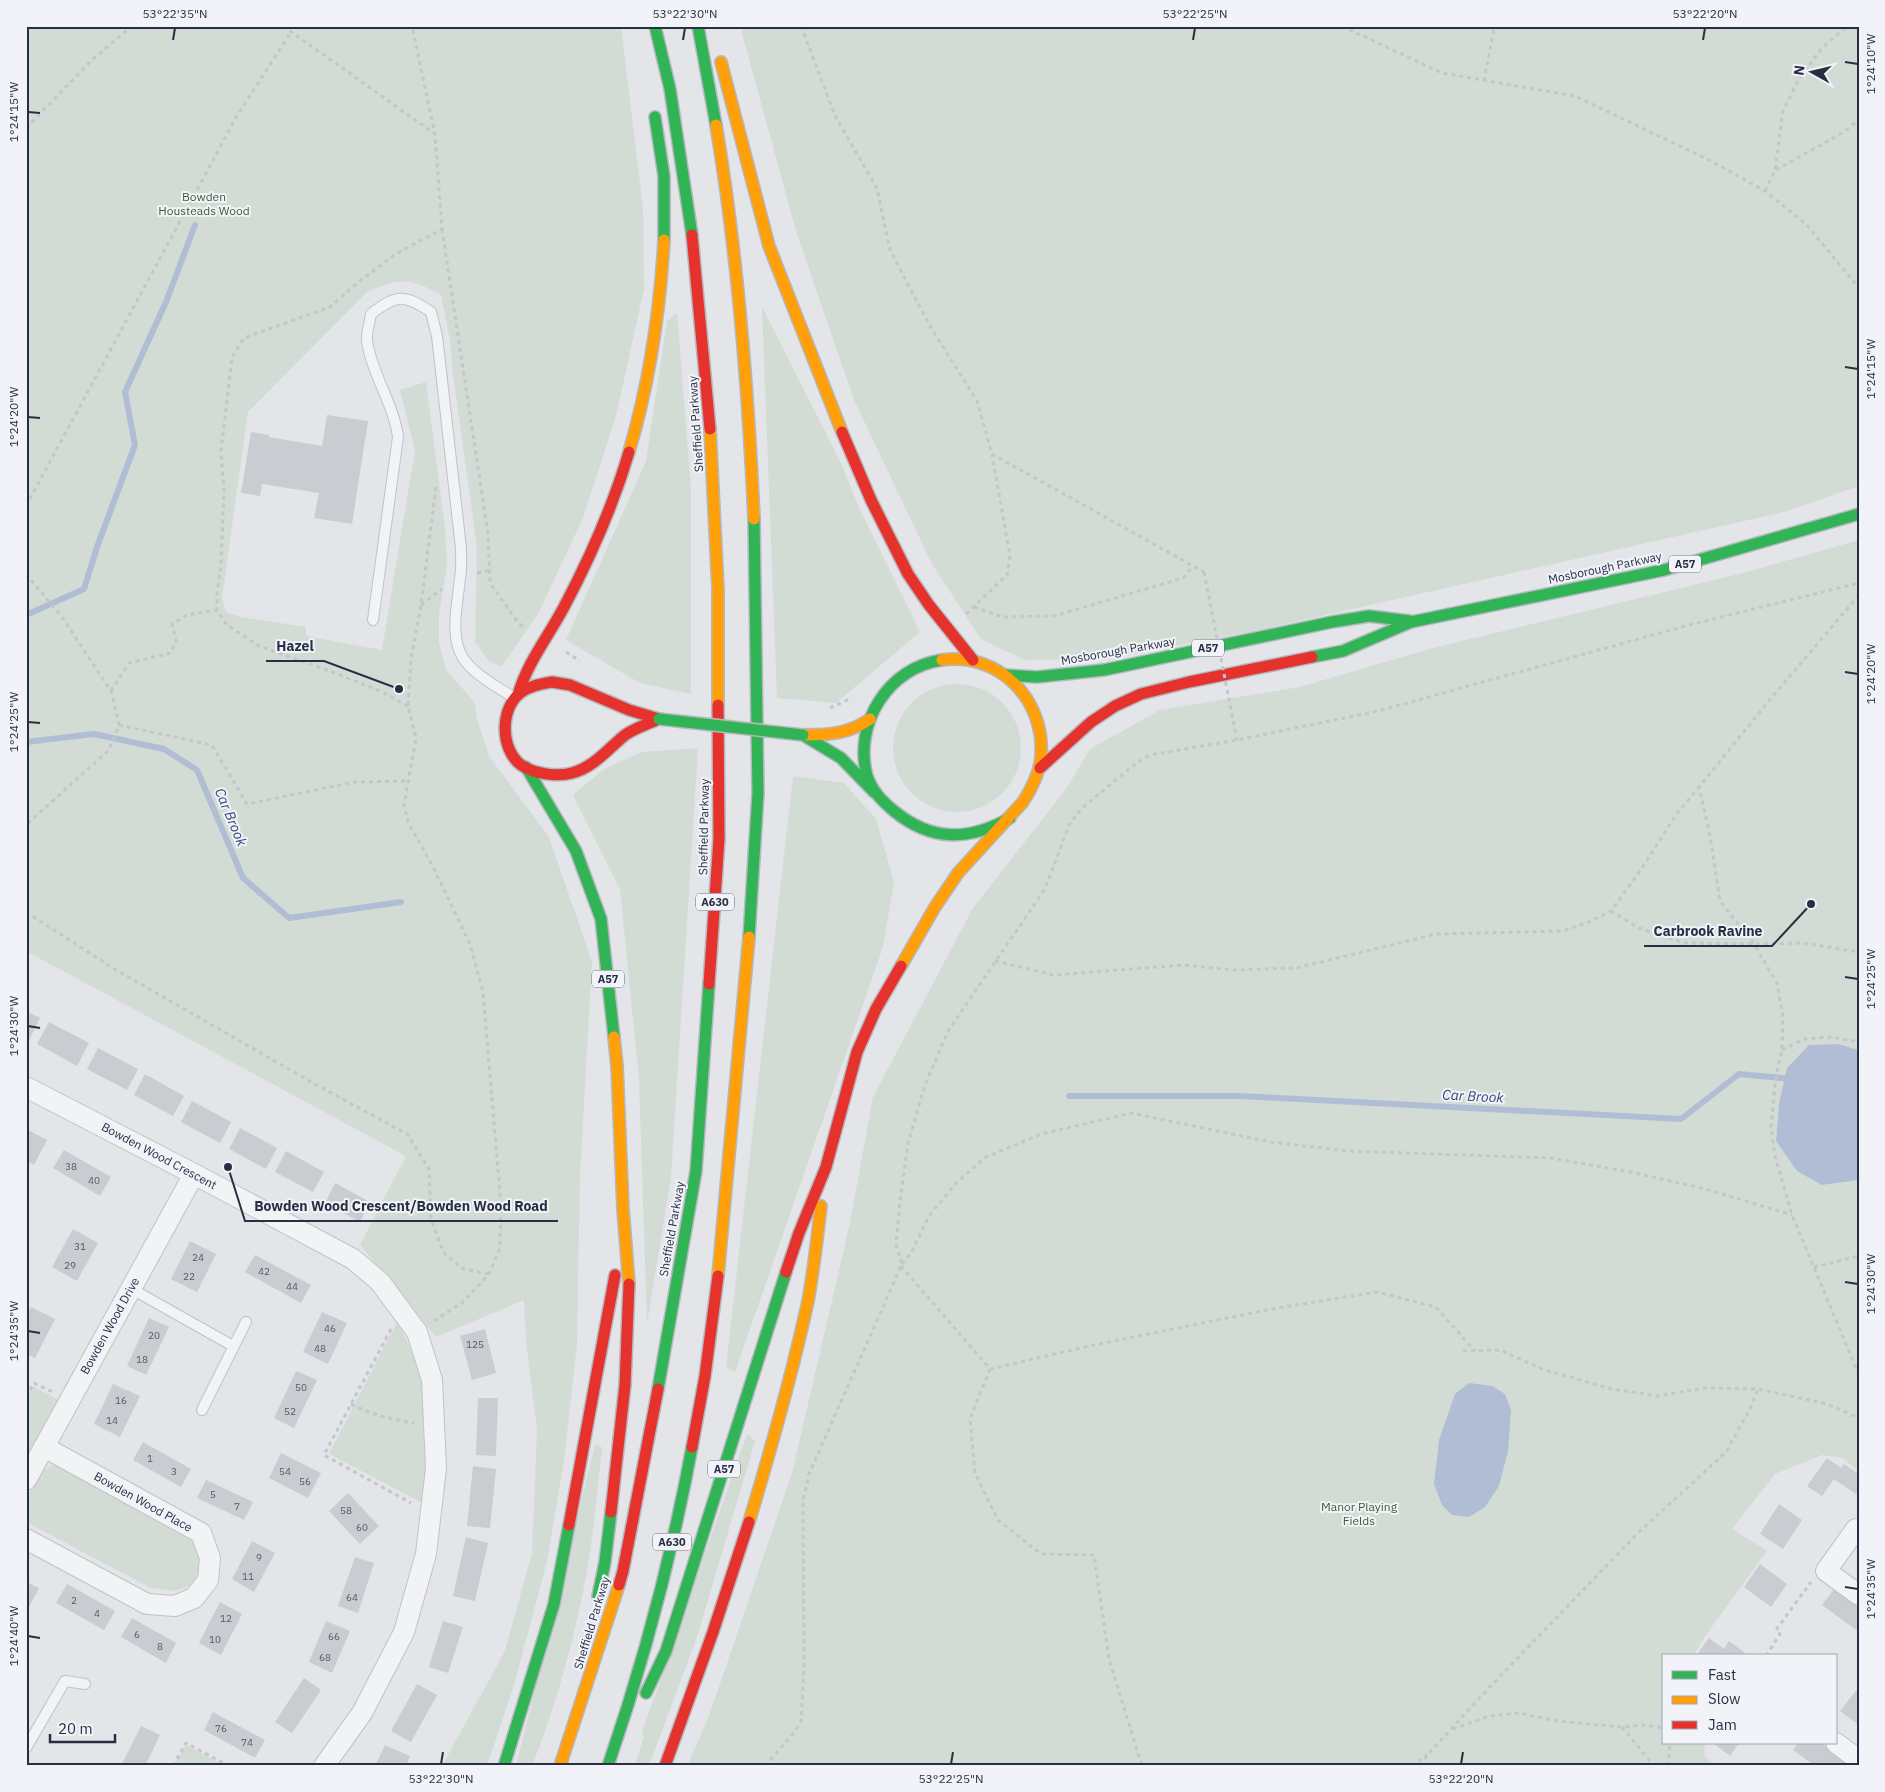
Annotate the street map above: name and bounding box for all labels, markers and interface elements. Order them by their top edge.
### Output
text: 53°22'35"N [142,6,208,21]
text: 53°22'30"N [652,6,718,21]
text: 53°22'25"N [1162,6,1228,21]
text: 53°22'20"N [1672,6,1738,21]
text: 1°24'10"W [1863,33,1878,94]
north arrow [1788,48,1838,98]
text: N [1790,64,1809,76]
text: 1°24'15"W [6,81,21,142]
park label: Bowden Housteads Wood [158,189,250,218]
text: 1°24'15"W [1863,338,1878,399]
street label: Sheffield Parkway [685,375,706,473]
text: 1°24'20"W [6,386,21,447]
street label: Mosborough Parkway [1547,548,1663,587]
road number: A57 [1669,556,1701,572]
callout: Hazel [266,632,324,661]
street label: Mosborough Parkway [1060,633,1176,668]
text: Hazel [276,637,314,655]
road number: A57 [1192,640,1224,656]
text: 1°24'20"W [1863,643,1878,704]
text: 1°24'25"W [6,691,21,752]
street label: Sheffield Parkway [695,779,712,875]
water label: Car Brook [211,785,252,849]
road number: A630 [696,894,734,910]
callout: Carbrook Ravine [1644,917,1772,946]
text: Carbrook Ravine [1654,922,1763,940]
text: 1°24'25"W [1863,948,1878,1009]
road number: A57 [592,971,624,988]
text: 1°24'30"W [6,995,21,1056]
water label: Car Brook [1442,1085,1505,1107]
street label: Bowden Wood Crescent [99,1119,219,1192]
house number: 38 [65,1160,77,1173]
house number: 40 [88,1174,100,1187]
street label: Sheffield Parkway [656,1180,687,1278]
callout: Bowden Wood Crescent/Bowden Wood Road [245,1192,558,1221]
text: Bowden Wood Crescent/Bowden Wood Road [254,1197,548,1215]
house number: 31 [74,1240,86,1253]
house number: 24 [192,1251,204,1264]
text: 1°24'30"W [1863,1253,1878,1314]
house number: 29 [64,1259,76,1272]
house number: 42 [258,1265,270,1278]
house number: 22 [183,1270,195,1283]
street label: Bowden Wood Drive [77,1274,143,1377]
house number: 44 [286,1280,298,1293]
text: 1°24'35"W [6,1300,21,1361]
house number: 46 [324,1322,336,1335]
house number: 20 [148,1329,160,1342]
house number: 125 [466,1338,484,1351]
house number: 48 [314,1342,326,1355]
house number: 18 [136,1353,148,1366]
house number: 50 [295,1381,307,1394]
house number: 16 [115,1394,127,1407]
house number: 52 [284,1405,296,1418]
house number: 14 [106,1414,118,1427]
house number: 1 [147,1452,153,1465]
road number: A57 [708,1460,740,1478]
house number: 3 [171,1465,177,1478]
house number: 54 [279,1465,291,1478]
street label: Bowden Wood Place [91,1468,195,1535]
house number: 56 [299,1475,311,1488]
house number: 5 [210,1488,216,1501]
park label: Manor Playing Fields [1321,1499,1398,1528]
house number: 7 [234,1500,240,1513]
house number: 58 [340,1504,352,1517]
house number: 60 [356,1521,368,1534]
road number: A630 [653,1534,691,1550]
house number: 9 [256,1551,262,1564]
text: 1°24'35"W [1863,1558,1878,1619]
house number: 11 [242,1570,254,1583]
street label: Sheffield Parkway [570,1575,613,1671]
house number: 64 [346,1591,358,1604]
house number: 2 [71,1594,77,1607]
text: 1°24'40"W [6,1605,21,1666]
house number: 4 [94,1607,100,1620]
house number: 12 [220,1612,232,1625]
house number: 6 [134,1628,140,1641]
house number: 66 [328,1630,340,1643]
house number: 10 [209,1633,221,1646]
house number: 8 [157,1640,163,1653]
house number: 68 [319,1651,331,1664]
legend [1662,1654,1838,1744]
text: Fast [1708,1665,1736,1684]
text: Slow [1708,1689,1741,1708]
scale bar [50,1712,115,1744]
text: Jam [1708,1715,1737,1734]
text: 20 m [58,1719,93,1738]
house number: 76 [215,1722,227,1735]
house number: 74 [241,1736,253,1749]
text: 53°22'30"N [408,1771,474,1786]
text: 53°22'25"N [918,1771,984,1786]
text: 53°22'20"N [1428,1771,1494,1786]

